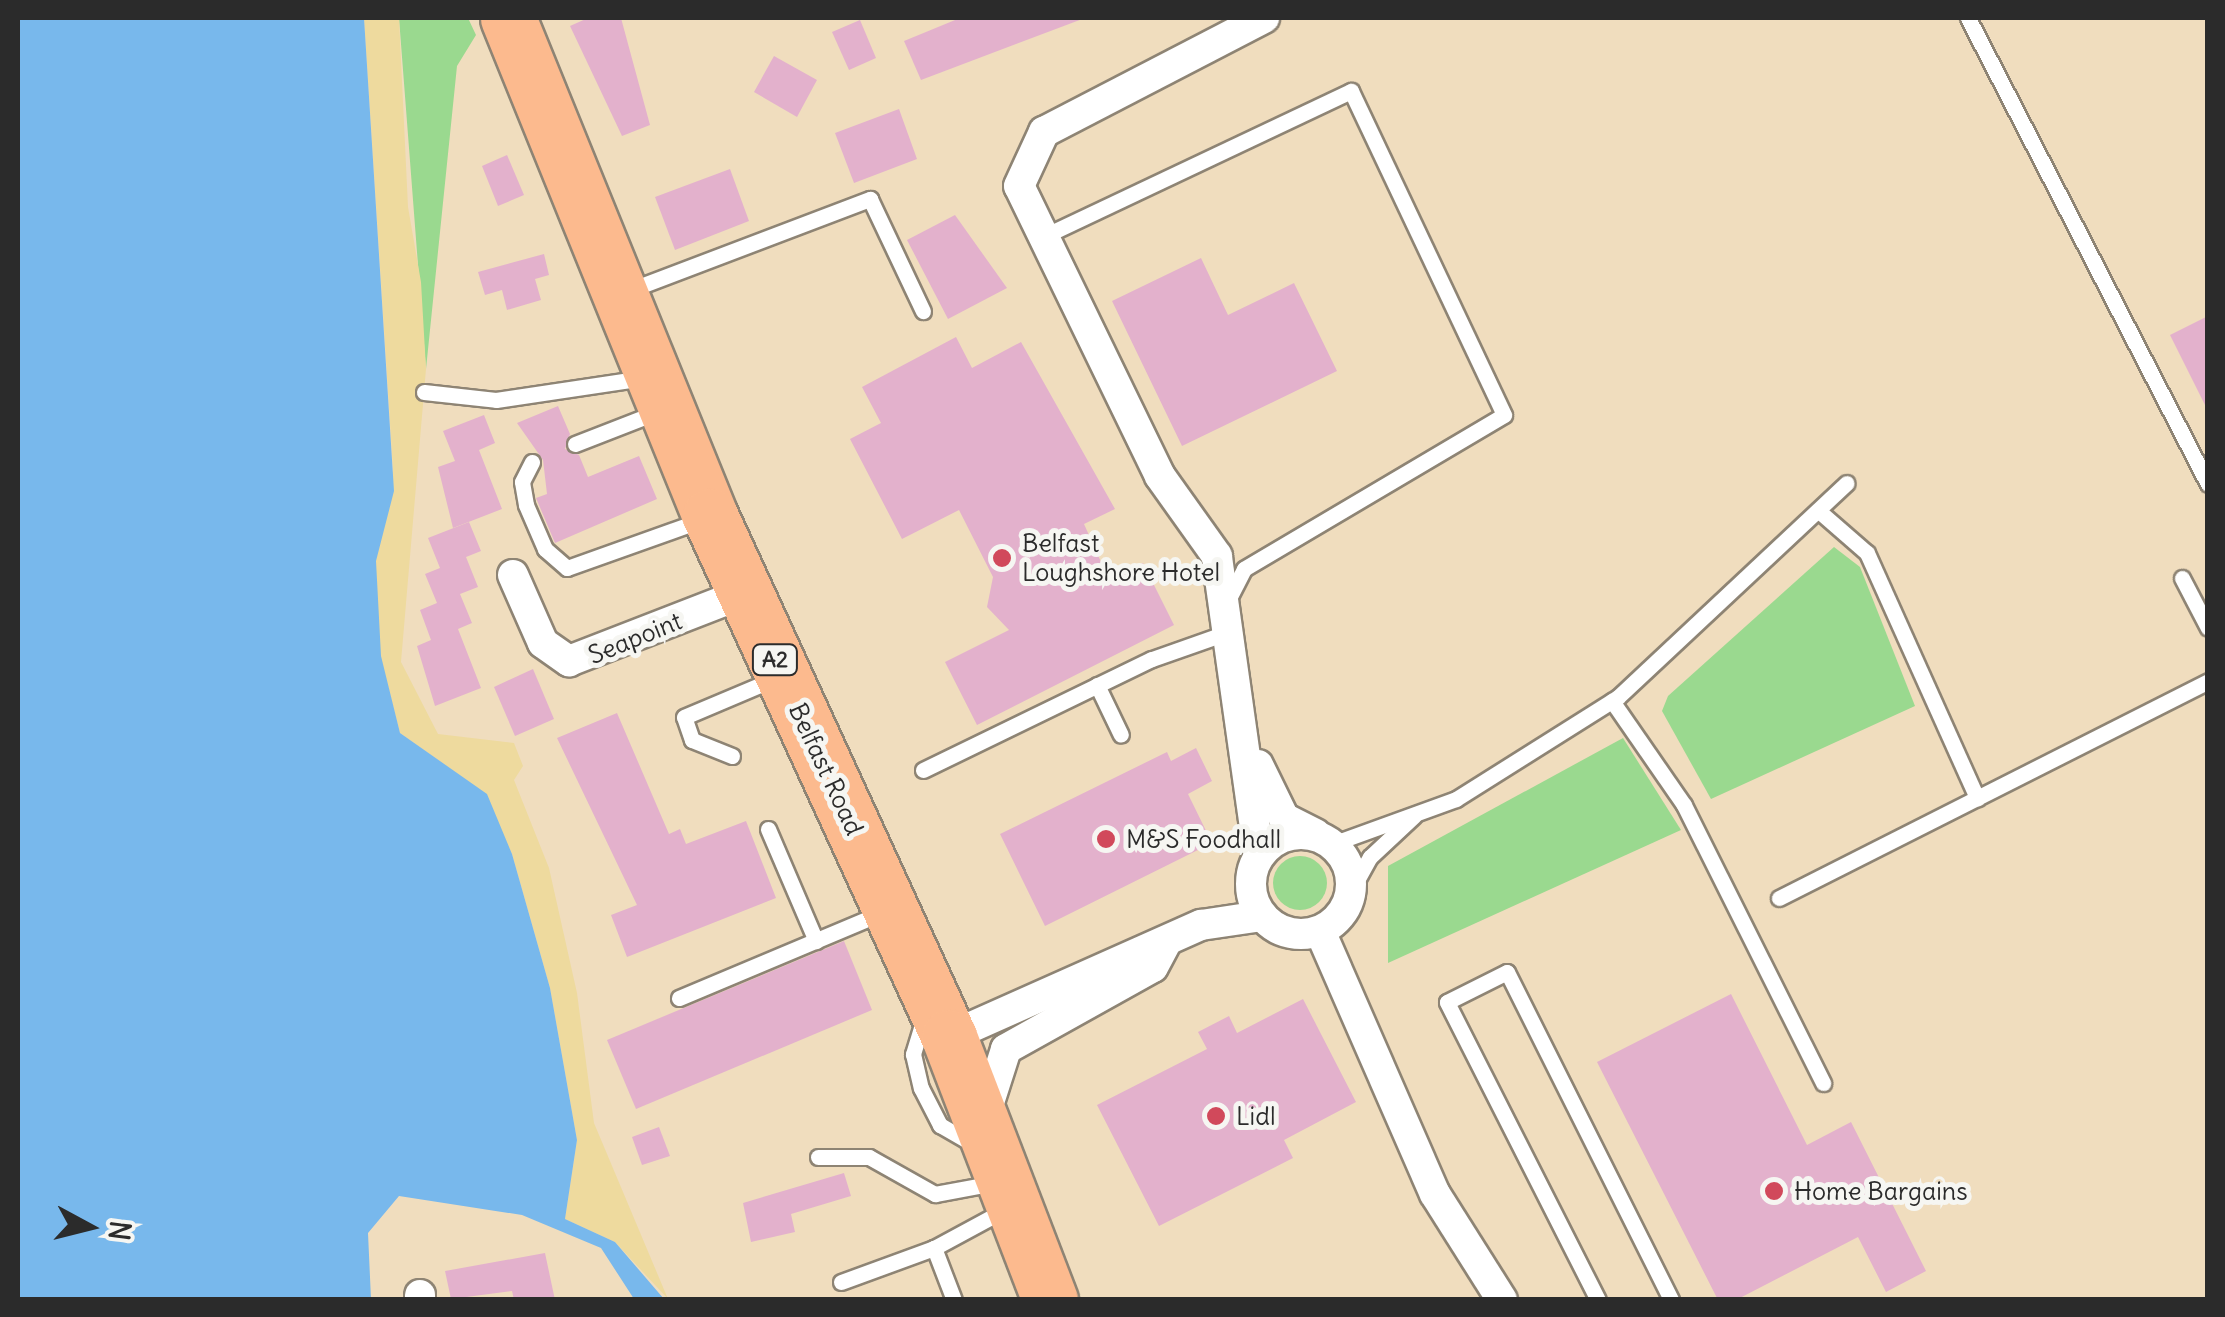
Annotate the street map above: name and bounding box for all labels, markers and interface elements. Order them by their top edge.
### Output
place label: Belfast Loughshore Hotel [1022,529,1220,588]
marker: Belfast Loughshore Hotel [991,547,1013,569]
street label: Seapoint [584,606,686,670]
road number: A2 [750,643,800,677]
street label: Belfast Road [782,698,870,840]
place label: M&S Foodhall [1126,824,1281,854]
marker: M&S Foodhall [1095,828,1117,850]
place label: Lidl [1236,1101,1275,1131]
marker: Lidl [1205,1105,1227,1127]
place label: Home Bargains [1794,1176,1968,1206]
north arrow [40,1177,140,1277]
marker: Home Bargains [1763,1180,1785,1202]
text: N [101,1219,139,1242]

